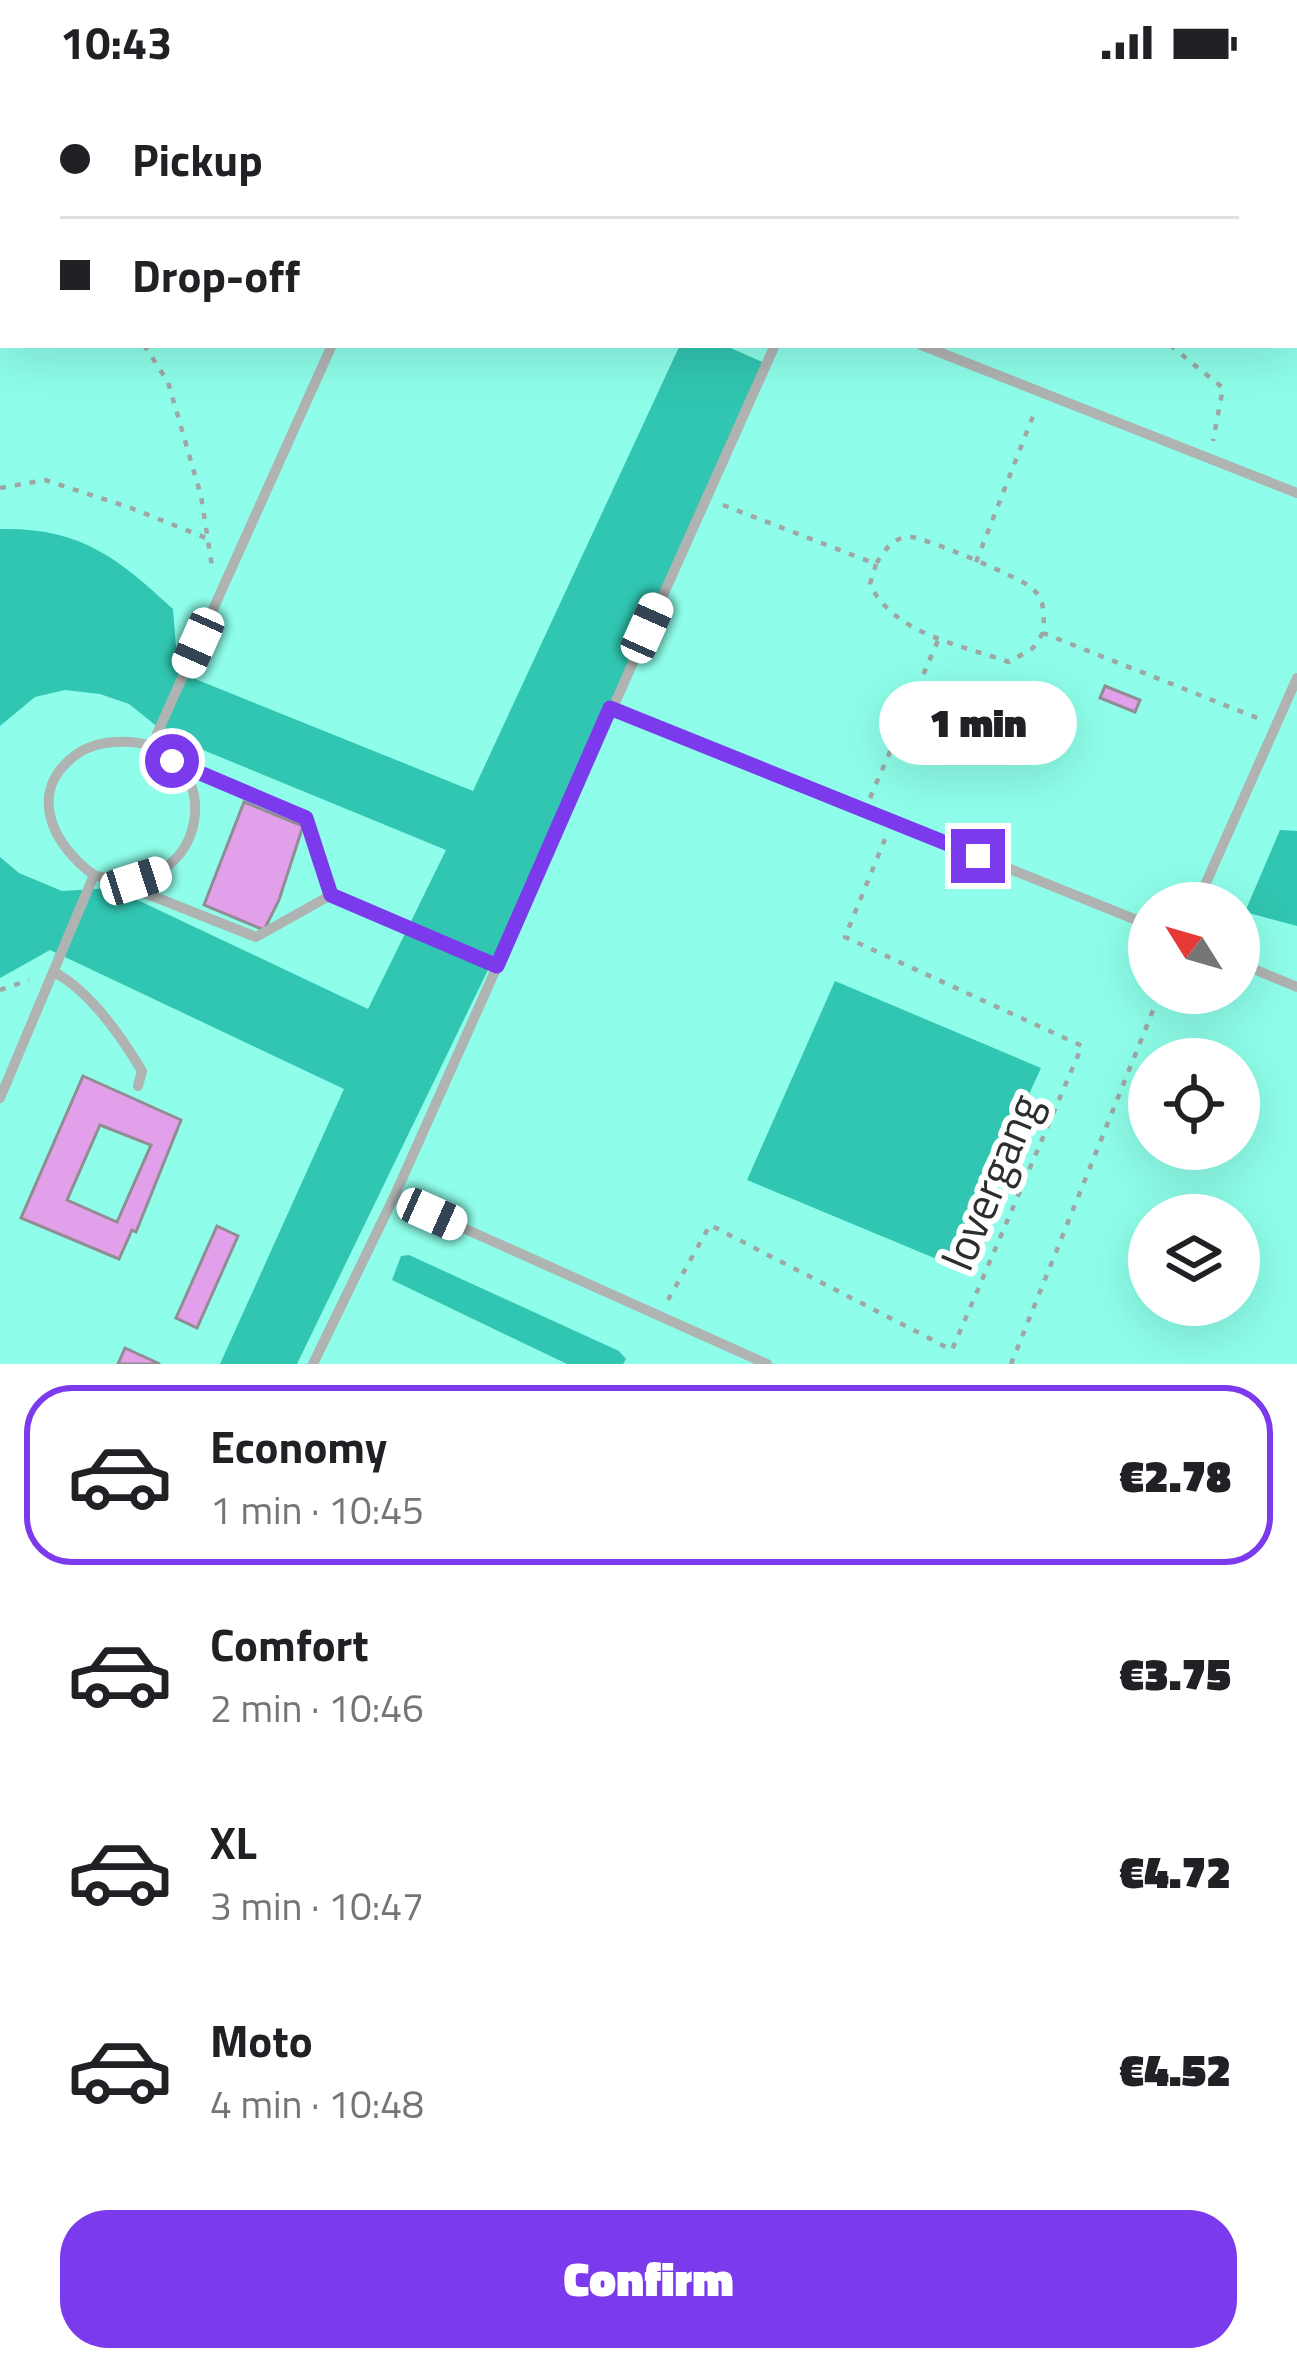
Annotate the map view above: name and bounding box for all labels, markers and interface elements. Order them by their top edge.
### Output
text: 10:43 [60,8,172,76]
text: Pickup [132,125,263,193]
text: Drop-off [132,241,300,309]
car [616,588,678,668]
car [167,603,229,683]
callout: 1 min [879,682,1077,766]
text: 1 min [930,693,1026,752]
route start [145,734,199,788]
route end [951,829,1005,883]
car [96,853,176,909]
north arrow [1128,882,1260,1014]
map controls [1128,882,1260,1326]
button: locate [1128,1038,1260,1170]
street label: lovergang [922,1083,1058,1280]
car [392,1183,472,1245]
button: layers [1128,1194,1260,1326]
text: Economy [210,1412,387,1480]
icon: car [66,1421,174,1529]
text: €2.78 [1119,1441,1231,1509]
text: 1 min · 10:45 [210,1480,424,1539]
text: Comfort [210,1610,369,1678]
icon: car [66,1619,174,1727]
text: €3.75 [1119,1639,1231,1707]
text: 2 min · 10:46 [210,1678,424,1737]
text: XL [210,1808,257,1876]
icon: car [66,1817,174,1925]
text: €4.72 [1119,1837,1231,1905]
text: 3 min · 10:47 [210,1876,424,1935]
text: Moto [210,2006,313,2074]
icon: car [66,2015,174,2123]
text: €4.52 [1119,2035,1231,2103]
text: 4 min · 10:48 [210,2074,424,2133]
button: Confirm [60,2210,1237,2348]

